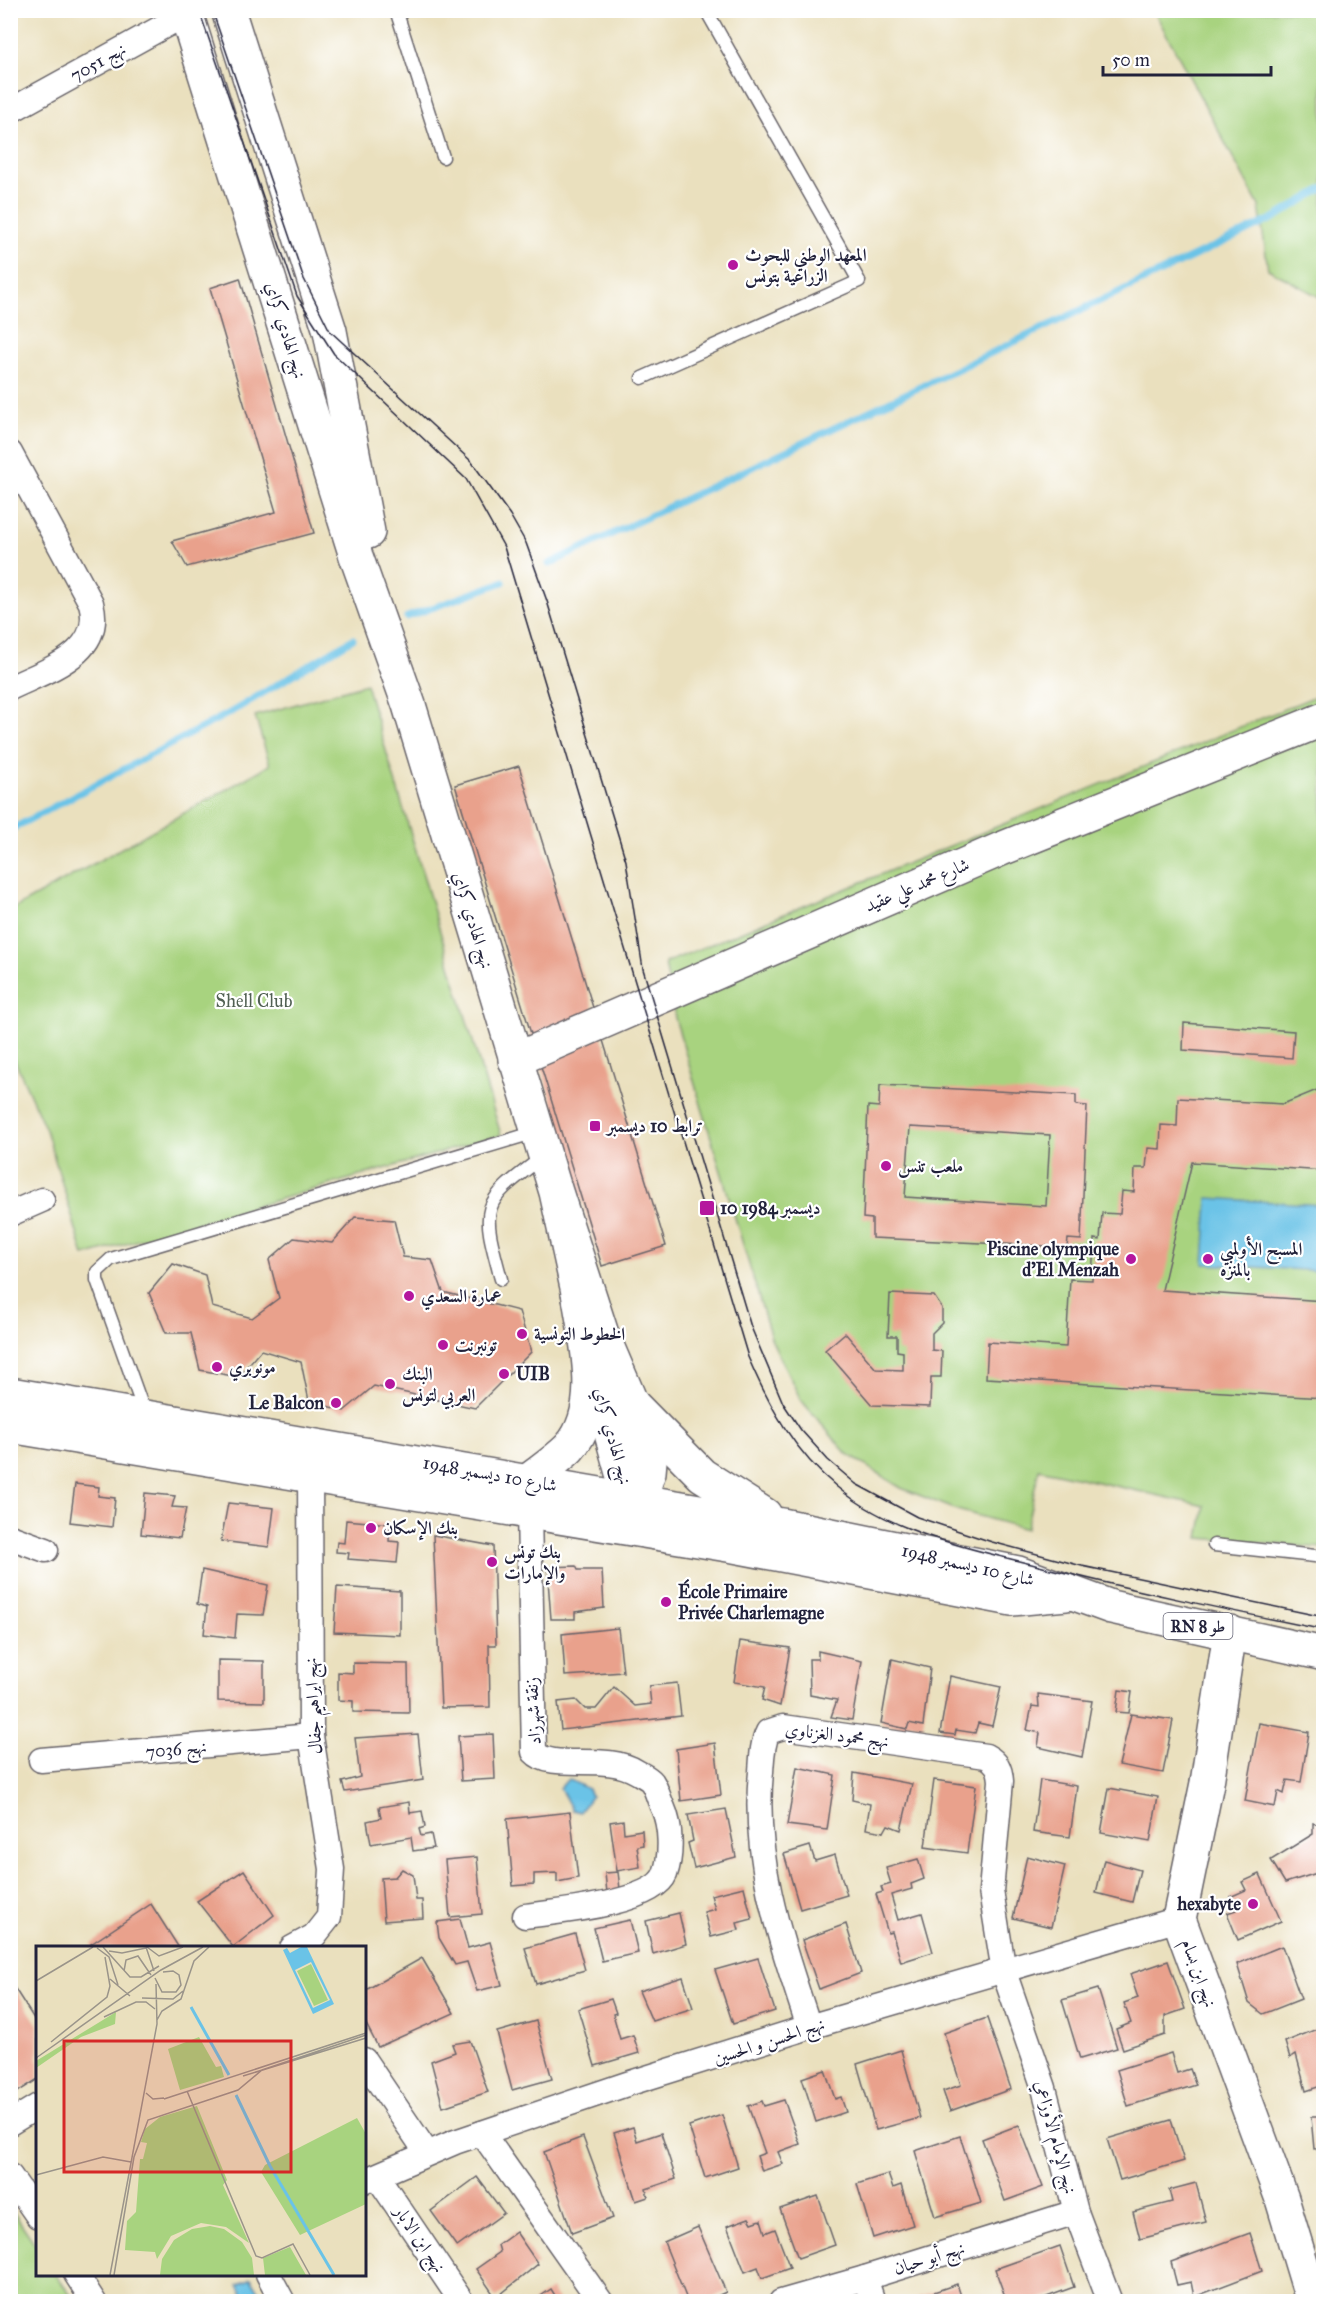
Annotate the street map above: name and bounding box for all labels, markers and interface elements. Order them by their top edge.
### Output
street label: نهج 7051 [66,38,132,91]
scale bar [1103,39,1271,77]
text: 50 m [1112,49,1150,71]
place label: المعهد الوطني للبحوث الزراعية بتونس [745,244,867,288]
marker: المعهد الوطني للبحوث الزراعية بتونس [726,258,740,272]
street label: نهج الهادي كراي [256,279,311,382]
street label: شارع محمد علي عقيد [861,853,975,922]
street label: نهج الهادي كراي [443,869,498,972]
park label: Shell Club [216,990,293,1012]
place label: ترابط 10 ديسمبر [605,1115,703,1137]
marker: ترابط 10 ديسمبر [588,1119,602,1133]
place label: ملعب تنس [898,1155,963,1178]
marker: ملعب تنس [879,1159,893,1173]
place label: 10 ديسمبر 1984 [720,1197,821,1220]
marker: 10 ديسمبر 1984 [698,1199,716,1217]
place label: المسبح الأولمبي بالمنزه [1220,1235,1303,1281]
place label: Piscine olympique d'El Menzah [987,1238,1120,1281]
marker: Piscine olympique d'El Menzah [1124,1252,1138,1266]
marker: المسبح الأولمبي بالمنزه [1201,1252,1215,1266]
place label: عمارة السعدي [421,1285,502,1311]
marker: عمارة السعدي [402,1289,416,1303]
place label: الخطوط التونسية [534,1323,625,1345]
marker: الخطوط التونسية [515,1327,529,1341]
place label: تونبرنت [455,1334,497,1356]
marker: تونبرنت [436,1338,450,1352]
place label: مونوبري [229,1356,276,1382]
marker: مونوبري [210,1360,224,1374]
place label: البنك العربي لتونس [402,1363,475,1410]
place label: UIB [516,1363,550,1385]
marker: UIB [497,1367,511,1381]
marker: البنك العربي لتونس [383,1377,397,1391]
street label: نهج الهادي كراي [585,1385,637,1488]
place label: Le Balcon [248,1392,324,1414]
marker: Le Balcon [329,1396,343,1410]
street label: شارع 10 ديسمبر 1948 [421,1451,559,1501]
place label: بنك الإسكان [383,1517,458,1541]
marker: بنك الإسكان [364,1521,378,1535]
street label: شارع 10 ديسمبر 1948 [898,1539,1037,1595]
place label: بنك تونس والإمارات [504,1541,566,1586]
marker: بنك تونس والإمارات [485,1555,499,1569]
place label: École Primaire Privée Charlemagne [678,1578,825,1625]
marker: École Primaire Privée Charlemagne [659,1595,673,1609]
road number: RN 8 طو [1164,1613,1232,1639]
street label: نهج ابراهيم جفال [299,1657,334,1755]
street label: زنقة شهرزاد [520,1676,547,1746]
street label: نهج محمود الغزناوي [783,1718,890,1757]
street label: نهج 7036 [144,1735,208,1768]
place label: hexabyte [1176,1893,1241,1916]
marker: hexabyte [1246,1897,1260,1911]
street label: نهج ابن بسام [1172,1936,1222,2012]
inset map [36,1946,366,2276]
street label: نهج الحسن و الحسين [711,2013,829,2074]
street label: نهج الإمام الأوزاعي [1025,2077,1084,2197]
street label: نهج ابن الابار [384,2200,450,2280]
street label: نهج أبو حيان [890,2235,969,2284]

